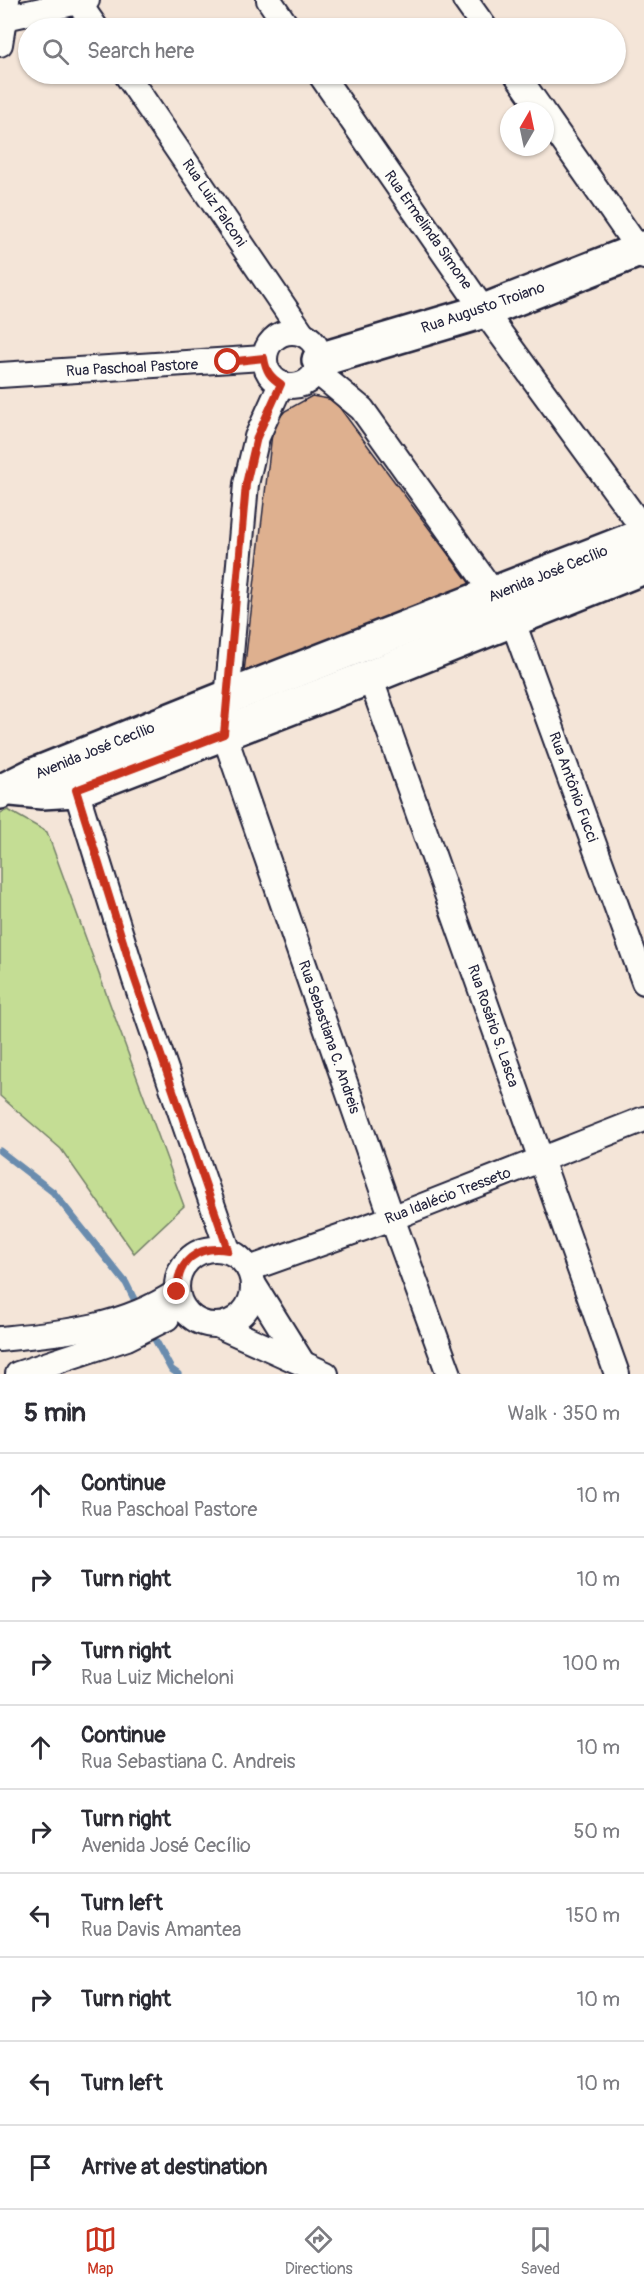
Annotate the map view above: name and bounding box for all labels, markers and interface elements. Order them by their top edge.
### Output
search box [18,18,626,84]
icon: search [39,35,72,68]
text: Search here [87,37,194,65]
north arrow [500,102,554,156]
street label: Rua Luiz Falconi [178,156,250,251]
street label: Rua Ermelinda Simone [380,167,476,294]
street label: Rua Augusto Troiano [419,278,547,338]
route start [214,348,240,374]
street label: Rua Paschoal Pastore [65,355,199,381]
street label: Avenida José Cecílio [485,541,611,607]
street label: Avenida José Cecílio [32,718,158,784]
street label: Rua Antônio Fucci [544,729,602,845]
street label: Rua Sebastiana C. Andreis [294,958,364,1116]
street label: Rua Rosário S. Lasca [463,962,523,1090]
street label: Rua Idalécio Tresseto [382,1163,514,1229]
route end [163,1278,189,1304]
text: 5 min [24,1397,86,1429]
text: Walk · 350 m [508,1401,620,1426]
text: Continue [81,1469,165,1497]
icon: ahead [24,1479,57,1512]
text: 10 m [576,1483,620,1508]
text: Rua Paschoal Pastore [81,1497,257,1522]
icon: right [24,1563,57,1596]
text: Turn right [81,1565,171,1593]
text: 10 m [576,1567,620,1592]
text: Turn right [81,1637,171,1665]
icon: right [24,1647,57,1680]
text: 100 m [563,1651,620,1676]
text: Rua Luiz Micheloni [81,1665,233,1690]
text: Continue [81,1721,165,1749]
icon: ahead [24,1731,57,1764]
text: 10 m [576,1735,620,1760]
text: Rua Sebastiana C. Andreis [81,1749,295,1774]
text: Turn right [81,1805,171,1833]
icon: right [24,1815,57,1848]
text: 50 m [573,1819,620,1844]
text: Avenida José Cecílio [81,1833,251,1858]
text: Turn left [81,1889,163,1917]
icon: left [24,1899,57,1932]
text: 150 m [566,1903,620,1928]
text: Rua Davis Amantea [81,1917,241,1942]
icon: right [24,1983,57,2016]
text: Turn right [81,1985,171,2013]
text: 10 m [576,1987,620,2012]
icon: left [24,2067,57,2100]
text: Turn left [81,2069,163,2097]
text: 10 m [576,2071,620,2096]
icon: arrive [24,2151,57,2184]
text: Arrive at destination [81,2153,267,2181]
tab: Map [84,2223,117,2279]
tab: Directions [285,2223,353,2279]
tab: Saved [520,2223,560,2279]

